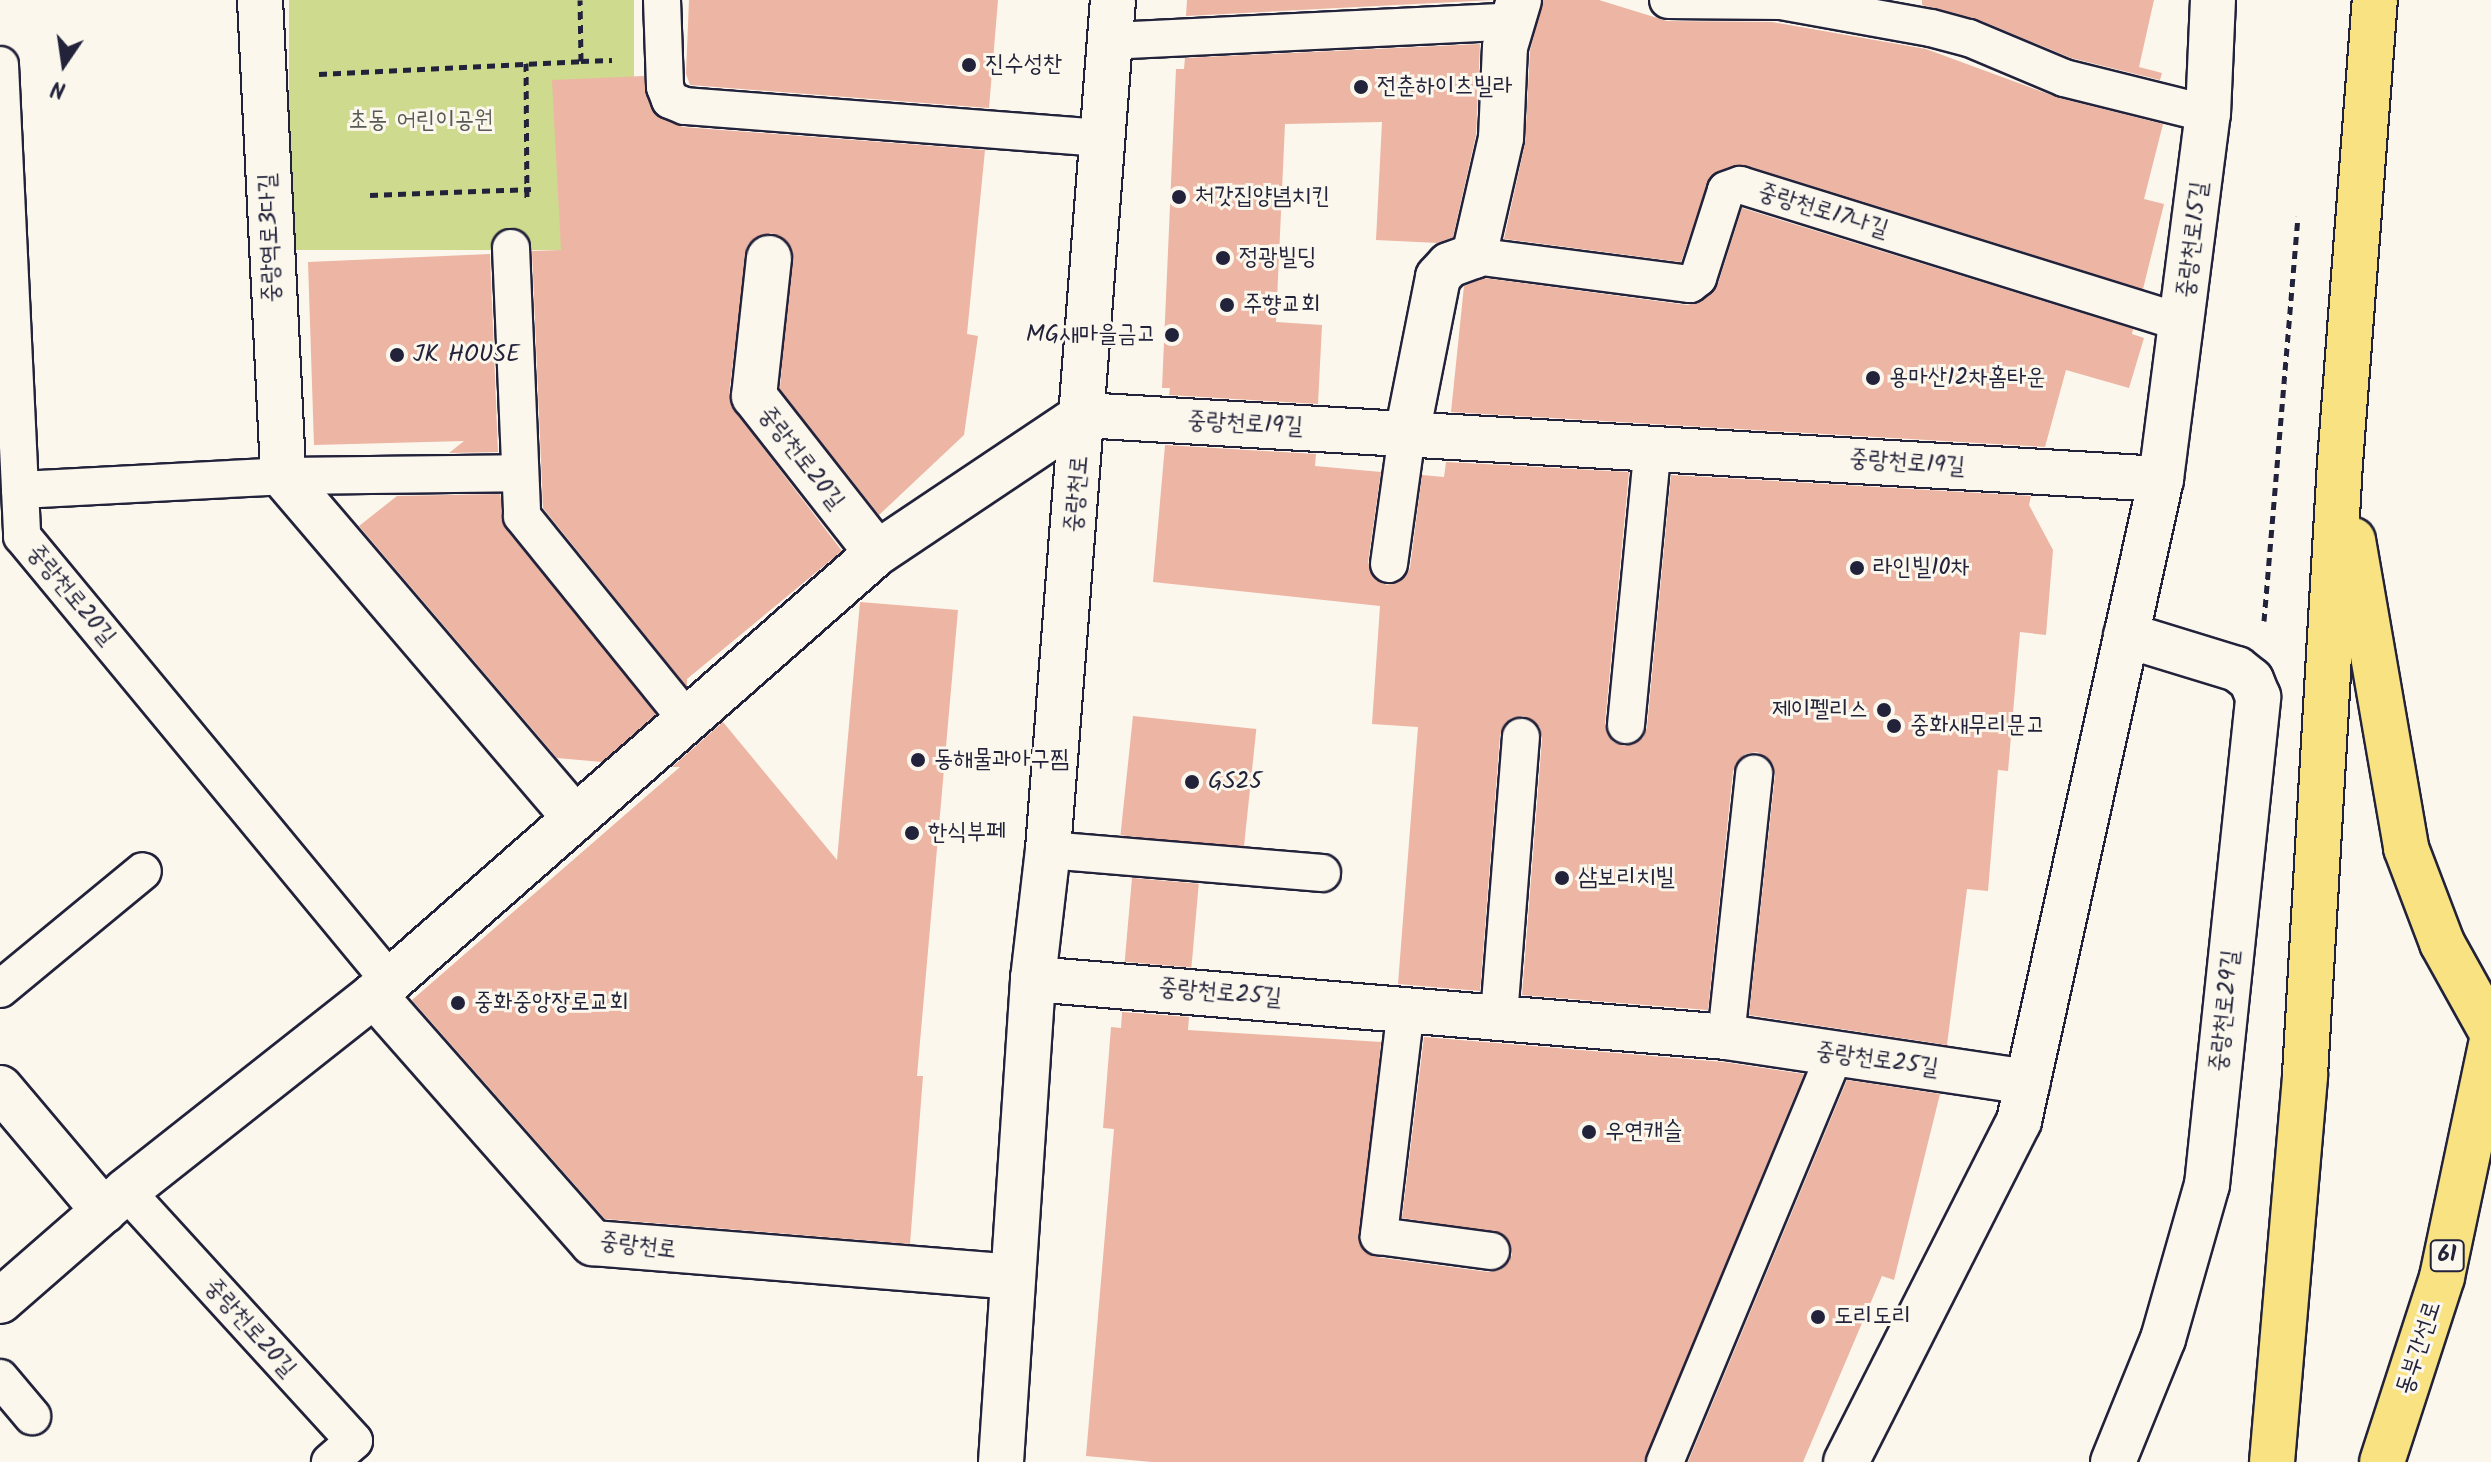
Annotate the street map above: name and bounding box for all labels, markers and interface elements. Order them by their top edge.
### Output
north arrow [24,24,104,104]
place label: 진수성찬 [985,51,1062,79]
marker: 진수성찬 [960,56,978,74]
text: N [48,69,69,106]
place label: 전춘하이츠빌라 [1377,73,1512,101]
marker: 전춘하이츠빌라 [1352,78,1370,96]
park label: 초동 어린이공원 [349,107,493,135]
street label: 중랑역로3다길 [253,173,287,303]
street label: 중랑천로17나길 [1754,178,1892,244]
street label: 중랑천로15길 [2172,180,2214,300]
place label: 처갓집양념치킨 [1195,183,1330,211]
marker: 처갓집양념치킨 [1170,188,1188,206]
place label: 정광빌딩 [1239,244,1316,272]
marker: 정광빌딩 [1214,249,1232,267]
place label: 주향교회 [1243,291,1320,319]
marker: 주향교회 [1218,296,1236,314]
place label: MG새마을금고 [1026,321,1156,349]
marker: MG새마을금고 [1163,326,1181,344]
place label: JK HOUSE [413,341,520,369]
marker: JK HOUSE [388,346,406,364]
place label: 용마산12차홈타운 [1889,364,2046,392]
marker: 용마산12차홈타운 [1864,369,1882,387]
street label: 중랑천로20길 [752,401,850,515]
street label: 중랑천로19길 [1186,407,1304,441]
street label: 중랑천로19길 [1848,445,1966,481]
street label: 중랑천로 [1059,454,1095,534]
street label: 중랑천로20길 [21,539,121,651]
place label: 라인빌10차 [1873,554,1970,582]
marker: 라인빌10차 [1848,559,1866,577]
place label: 제이펠리스 [1771,696,1868,724]
marker: 제이펠리스 [1875,701,1893,719]
place label: 중화새무리문고 [1910,712,2045,740]
marker: 중화새무리문고 [1885,717,1903,735]
place label: 동해물과아구찜 [934,746,1069,774]
marker: 동해물과아구찜 [909,751,927,769]
place label: GS25 [1208,768,1262,796]
marker: GS25 [1183,773,1201,791]
place label: 한식부페 [928,819,1005,847]
marker: 한식부페 [903,824,921,842]
place label: 삼보리치빌 [1578,864,1675,892]
marker: 삼보리치빌 [1553,869,1571,887]
street label: 중랑천로29길 [2204,949,2246,1073]
street label: 중랑천로25길 [1157,973,1283,1013]
place label: 중화중앙장로교회 [474,989,628,1017]
marker: 중화중앙장로교회 [449,994,467,1012]
street label: 중랑천로25길 [1814,1037,1940,1083]
place label: 우연캐슬 [1605,1118,1682,1146]
marker: 우연캐슬 [1580,1123,1598,1141]
street label: 중랑천로 [598,1227,678,1265]
road number: 61 [2429,1238,2465,1274]
street label: 중랑천로20길 [198,1273,302,1383]
street label: 동부간선로 [2390,1298,2448,1398]
place label: 도리도리 [1834,1303,1911,1331]
marker: 도리도리 [1809,1308,1827,1326]

